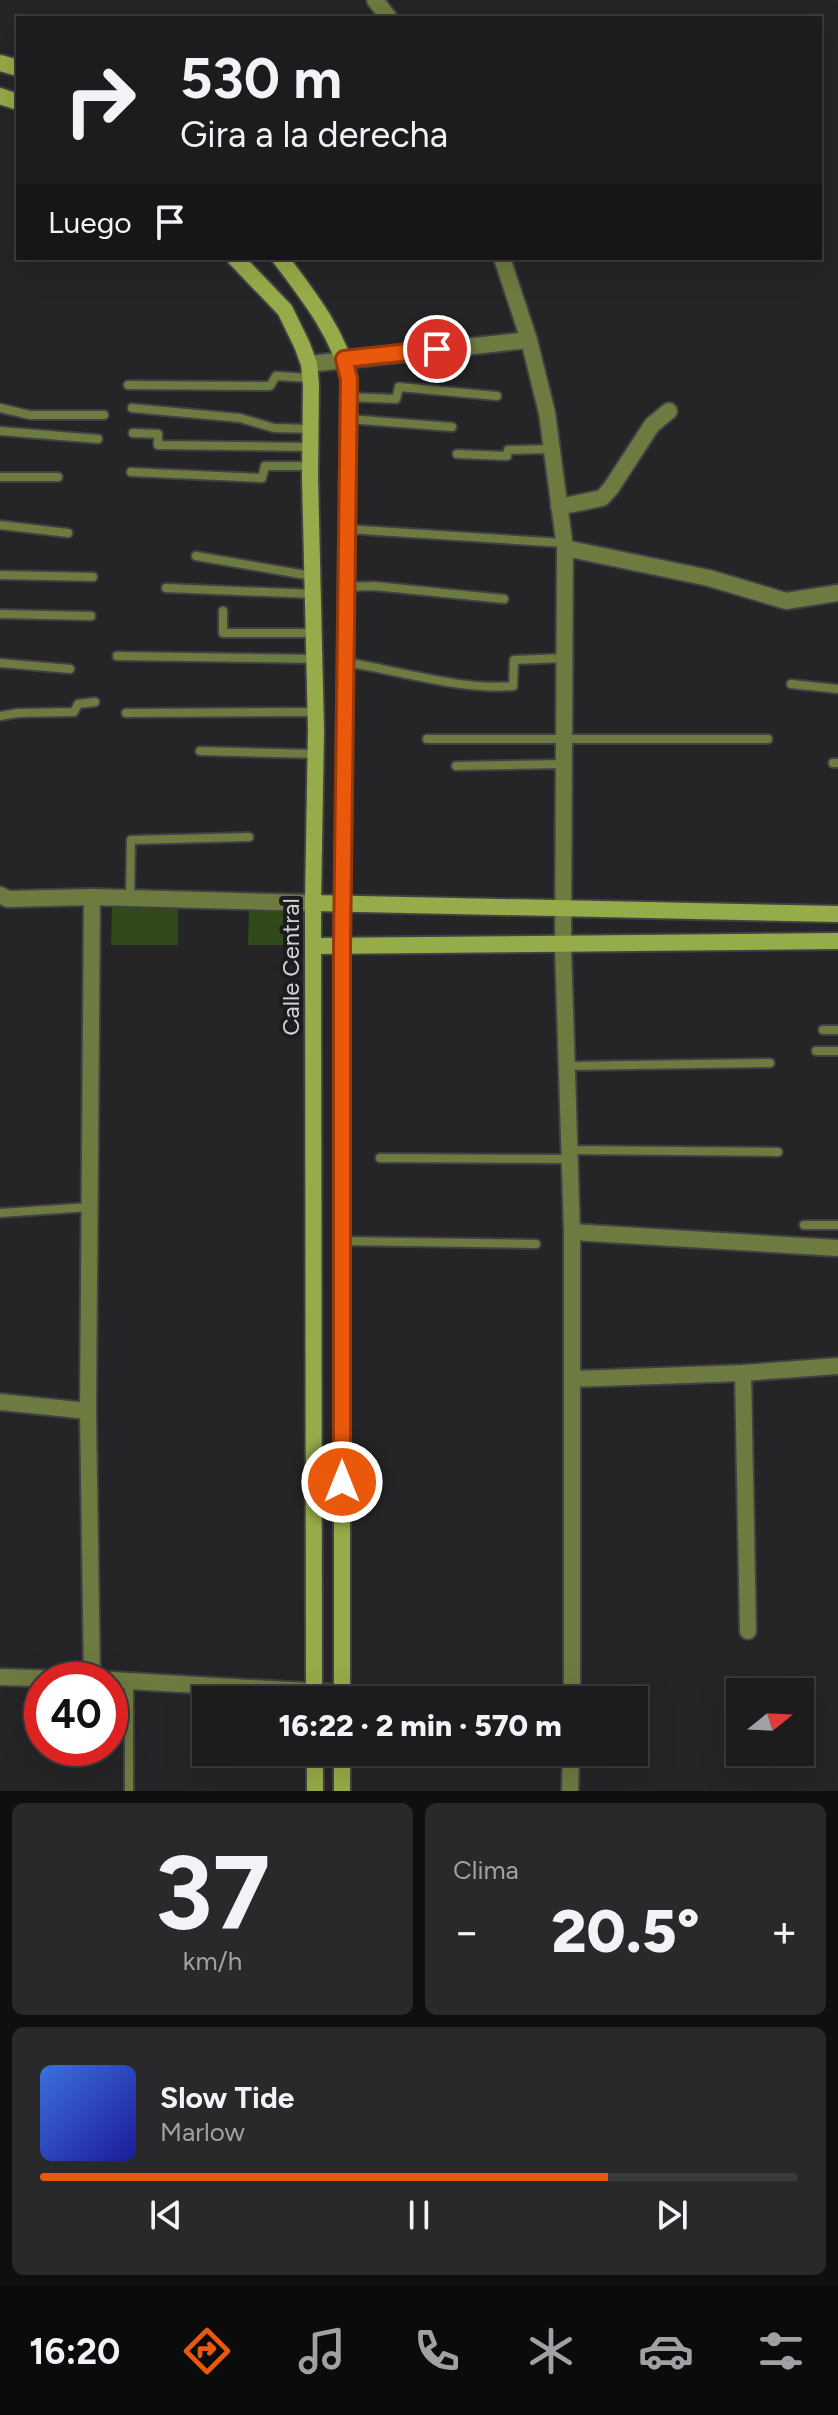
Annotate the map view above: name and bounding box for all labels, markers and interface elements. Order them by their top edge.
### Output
text: 530 m [180,45,342,112]
icon: right [48,48,152,152]
text: Gira a la derecha [180,113,448,156]
icon: arrive [148,200,192,244]
text: Luego [48,204,132,241]
pin [403,315,471,383]
icon: arrive [415,327,459,371]
street label: Calle Central [276,898,305,1036]
position arrow [300,1440,384,1524]
speed limit sign: 40 [24,1662,128,1766]
north arrow [726,1678,814,1766]
map controls [726,1678,814,1766]
text: 16:22 · 2 min · 570 m [278,1707,562,1744]
text: 37 [155,1830,270,1955]
text: Clima [453,1854,519,1886]
text: 20.5° [551,1895,700,1967]
text: − [453,1905,480,1958]
text: + [771,1905,798,1958]
text: km/h [183,1945,242,1977]
text: Slow Tide [160,2079,294,2116]
text: Marlow [160,2116,245,2148]
icon: previous [144,2193,188,2237]
icon: pause [397,2193,441,2237]
icon: next [650,2193,694,2237]
icon: directions [179,2323,235,2379]
icon: music [294,2323,350,2379]
icon: phone [409,2323,465,2379]
icon: climate [523,2323,579,2379]
icon: car [638,2323,694,2379]
icon: filters [753,2323,809,2379]
text: 16:20 [29,2330,120,2373]

